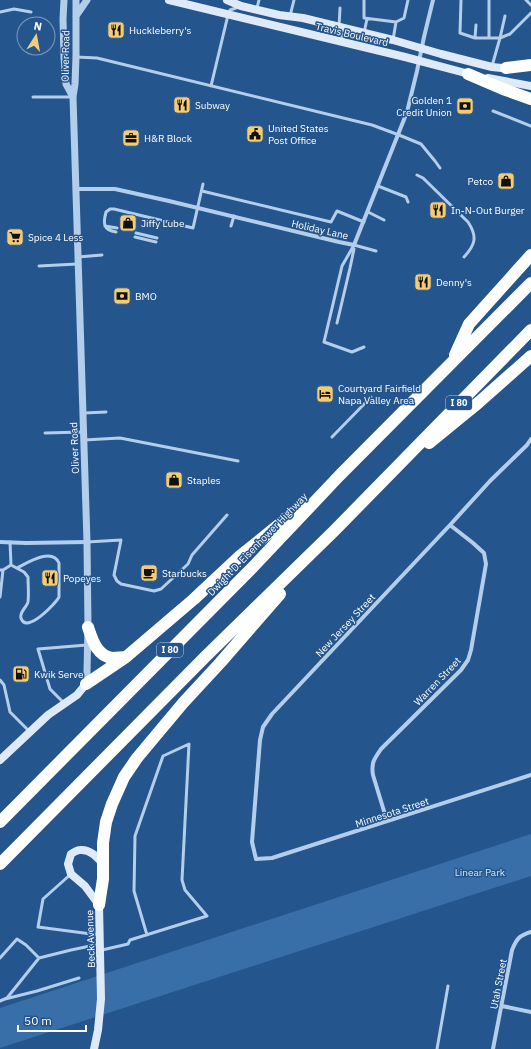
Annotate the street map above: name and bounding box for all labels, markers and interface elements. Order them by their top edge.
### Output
north arrow [16,16,56,56]
text: N [33,19,43,34]
restaurant icon: Huckleberry's [106,20,126,40]
street label: Travis Boulevard [314,20,390,49]
place label: Huckleberry's [129,24,192,37]
street label: Oliver Road [59,30,72,82]
place label: Golden 1 Credit Union [396,94,452,119]
restaurant icon: Subway [172,95,192,115]
bank icon: Golden 1 Credit Union [455,96,475,116]
place label: Subway [195,99,230,112]
place label: United States Post Office [268,122,329,147]
public building icon: United States Post Office [245,124,265,144]
office icon: H&R Block [121,128,141,148]
place label: H&R Block [144,132,193,145]
shop icon: Petco [496,171,516,191]
place label: Petco [468,175,493,188]
restaurant icon: In-N-Out Burger [428,200,448,220]
place label: In-N-Out Burger [451,204,525,217]
shop icon: Jiffy Lube [118,213,138,233]
place label: Jiffy Lube [141,217,185,230]
street label: Holiday Lane [290,217,350,242]
supermarket icon: Spice 4 Less [5,227,25,247]
place label: Spice 4 Less [28,231,83,244]
restaurant icon: Denny's [413,272,433,292]
place label: Denny's [436,276,472,289]
bank icon: BMO [112,286,132,306]
place label: BMO [135,290,157,303]
place label: Courtyard Fairfield Napa Valley Area [338,382,421,407]
hotel icon: Courtyard Fairfield Napa Valley Area [315,384,335,404]
road number: I 80 [446,396,472,410]
street label: Oliver Road [67,422,82,474]
shop icon: Staples [164,470,184,490]
place label: Staples [187,474,221,487]
street label: Dwight D. Eisenhower Highway [205,490,310,599]
cafe icon: Starbucks [139,563,159,583]
place label: Starbucks [162,567,207,580]
restaurant icon: Popeyes [40,568,60,588]
place label: Popeyes [63,572,101,585]
street label: New Jersey Street [313,591,378,660]
road number: I 80 [157,643,183,657]
street label: Warren Street [411,654,464,708]
fuel station icon: Kwik Serve [11,664,31,684]
place label: Kwik Serve [34,668,84,681]
street label: Minnesota Street [354,794,431,830]
park label: Linear Park [455,866,506,879]
street label: Beck Avenue [83,909,98,968]
street label: Utah Street [487,957,510,1010]
scale bar [18,1007,86,1033]
text: 50 m [24,1013,52,1028]

